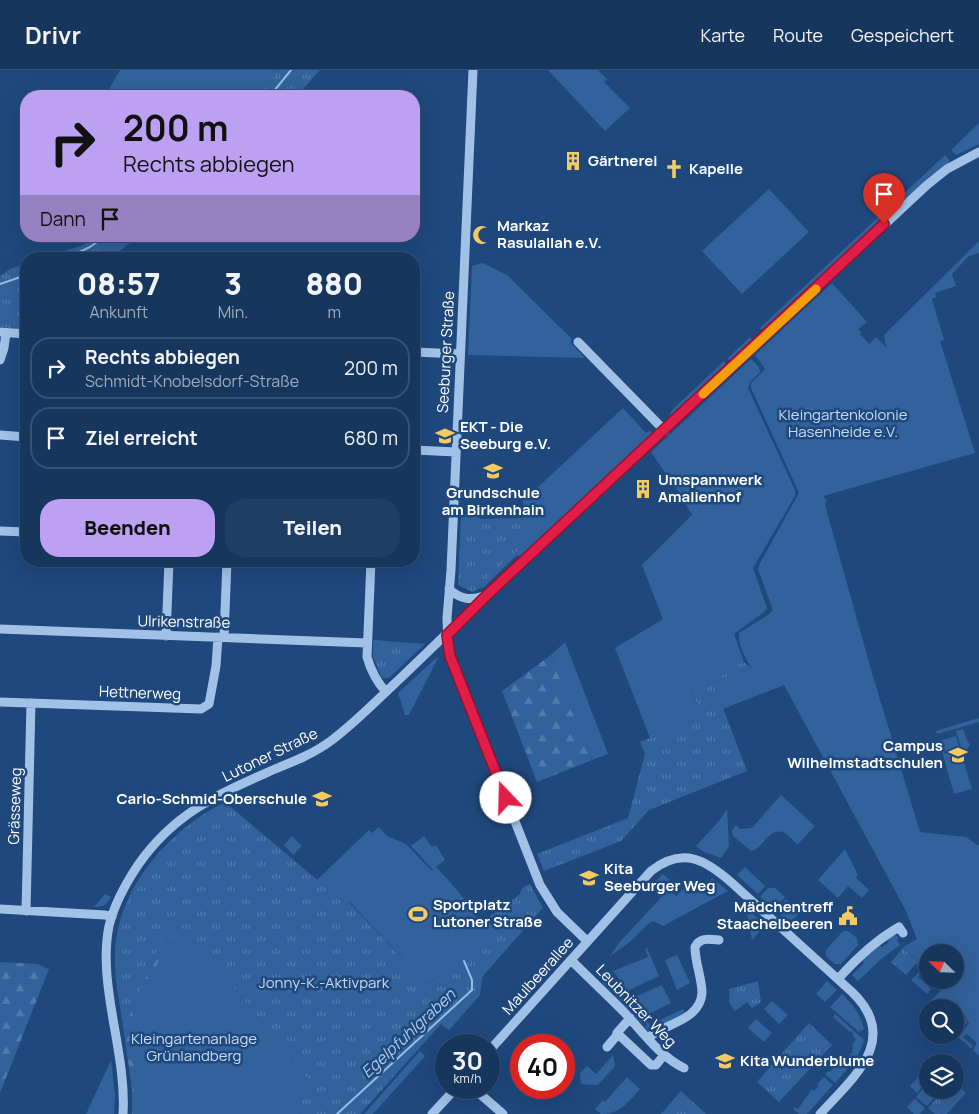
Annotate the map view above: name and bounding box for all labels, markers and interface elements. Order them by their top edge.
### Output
text: Drivr [25,18,81,51]
text: Karte [700,23,745,47]
text: Route [773,23,823,47]
text: Gespeichert [851,23,954,47]
text: 200 m [123,104,228,152]
icon: right [40,110,105,175]
text: Rechts abbiegen [123,149,295,179]
building icon: Gärtnerei [562,150,584,172]
place label: Gärtnerei [588,150,657,171]
church icon: Kapelle [663,158,685,180]
place label: Kapelle [689,158,743,179]
pin [863,173,905,224]
icon: arrive [870,180,898,208]
icon: arrive [96,205,124,233]
text: Dann [40,206,86,232]
place label: Markaz Rasulallah e.V. [497,215,602,253]
mosque icon: Markaz Rasulallah e.V. [471,224,493,246]
text: 08:57 [77,263,161,304]
text: 3 [224,263,242,304]
text: 880 [305,263,363,304]
street label: Seeburger Straße [432,290,459,414]
text: Ankunft [89,301,148,323]
text: Min. [218,301,248,323]
text: m [327,301,341,323]
text: Rechts abbiegen [85,344,240,370]
icon: right [42,354,70,382]
text: 200 m [344,355,398,381]
text: Schmidt-Knobelsdorf-Straße [85,370,299,392]
park label: Kleingartenkolonie Hasenheide e.V. [778,404,908,442]
place label: EKT - Die Seeburg e.V. [460,416,551,454]
icon: arrive [42,424,70,452]
text: Ziel erreicht [85,425,198,451]
text: 680 m [344,425,398,451]
school or university icon: EKT - Die Seeburg e.V. [434,425,456,447]
school or university icon: Grundschule am Birkenhain [482,460,504,482]
place label: Umspannwerk Amalienhof [658,469,763,507]
building icon: Umspannwerk Amalienhof [632,478,654,500]
place label: Grundschule am Birkenhain [442,482,544,520]
button: Beenden [40,499,215,557]
button: Teilen [225,499,400,557]
street label: Ulrikenstraße [137,610,231,633]
street label: Hettnerweg [99,681,181,704]
street label: Lutoner Straße [219,722,321,787]
place label: Campus Wilhelmstadtschulen [787,735,943,773]
school or university icon: Campus Wilhelmstadtschulen [947,744,969,766]
street label: Grässeweg [3,767,26,845]
position arrow [479,771,531,823]
place label: Carlo-Schmid-Oberschule [116,788,307,809]
school or university icon: Carlo-Schmid-Oberschule [311,788,333,810]
place label: Kita Seeburger Weg [604,858,716,896]
school or university icon: Kita Seeburger Weg [578,867,600,889]
place label: Sportplatz Lutoner Straße [433,894,542,932]
place label: Mädchentreff Staachelbeeren [717,896,833,934]
sports icon: Sportplatz Lutoner Straße [407,903,429,925]
public building icon: Mädchentreff Staachelbeeren [837,905,859,927]
street label: Maulbeerallee [497,932,578,1019]
north arrow [919,944,964,989]
map controls [919,944,964,1099]
street label: Leubnitzer Weg [591,960,681,1052]
park label: Jonny-K.-Aktivpark [259,972,390,993]
water label: Egelpfuhlgraben [356,983,460,1082]
button: search [919,999,964,1044]
park label: Kleingartenanlage Grünlandberg [131,1028,257,1066]
speed limit sign: 40 [510,1034,575,1099]
text: 30 [452,1043,483,1078]
school or university icon: Kita Wunderblume [714,1050,736,1072]
place label: Kita Wunderblume [740,1050,874,1071]
button: layers [919,1054,964,1099]
text: km/h [454,1070,481,1087]

